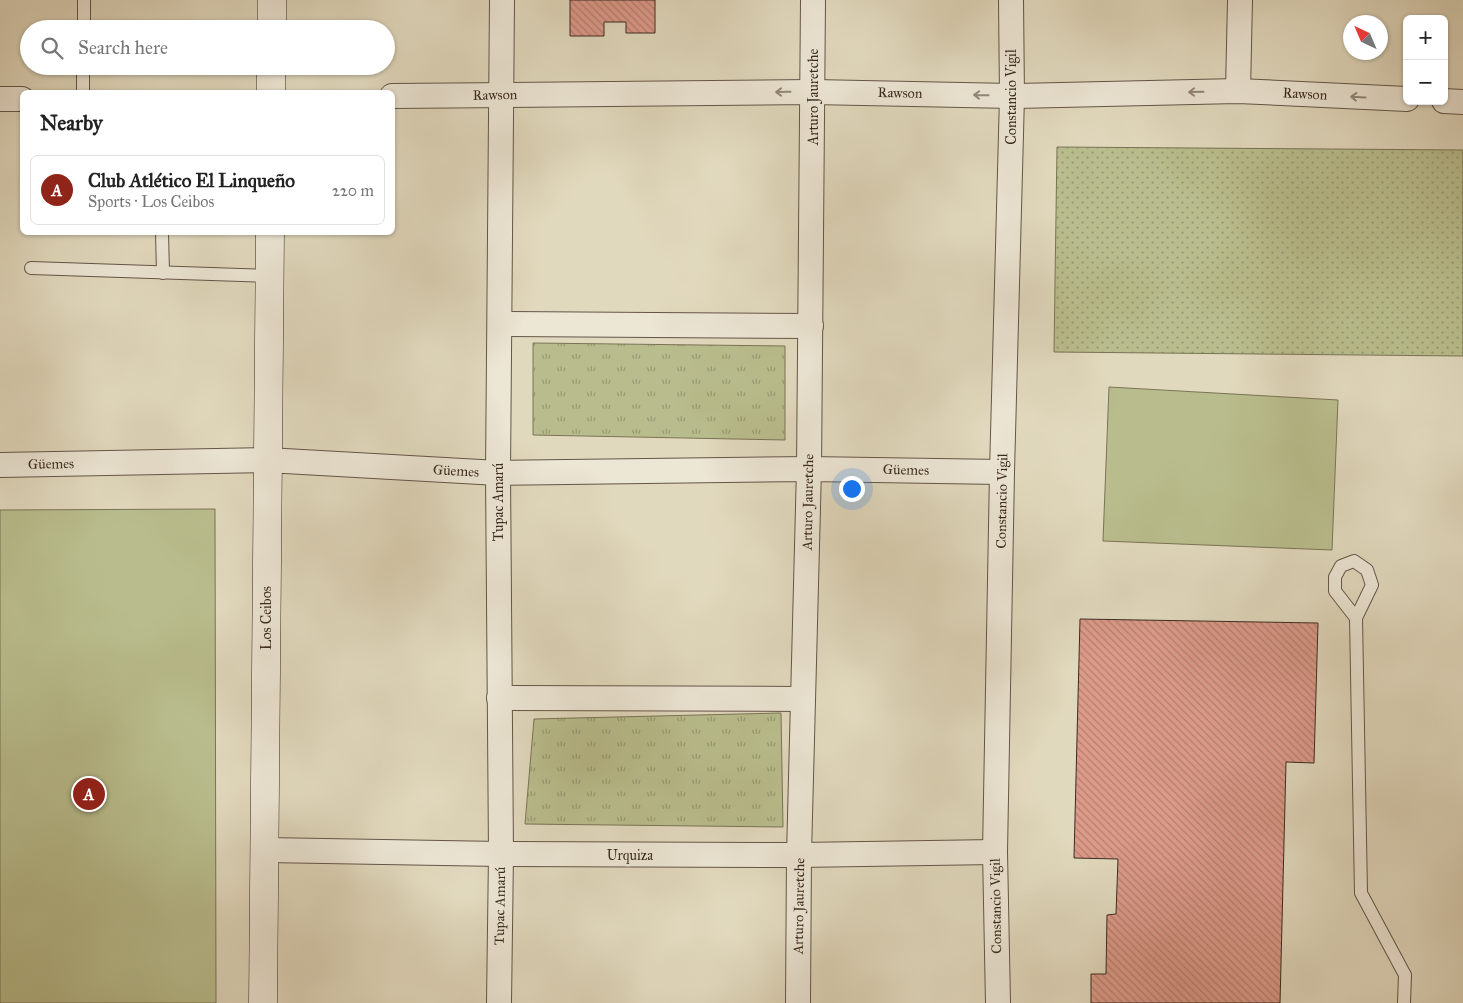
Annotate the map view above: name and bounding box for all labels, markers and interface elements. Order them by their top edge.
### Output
north arrow [1343,15,1388,60]
map controls [1403,15,1448,105]
button: + [1403,15,1448,60]
search box [20,20,395,75]
icon: search [38,34,66,62]
text: Search here [78,36,168,59]
street label: Arturo Jauretche [805,49,823,146]
street label: Constancio Vigil [1003,49,1020,145]
button: − [1403,60,1448,105]
street label: Rawson [878,84,923,102]
street label: Rawson [1282,84,1328,104]
street label: Rawson [473,86,518,104]
one-way arrow [776,87,792,97]
one-way arrow [1188,87,1204,97]
one-way arrow [973,90,989,100]
one-way arrow [1350,92,1366,102]
text: Nearby [40,110,103,136]
text: Club Atlético El Linqueño [88,169,295,192]
text: A [52,181,62,200]
text: 220 m [332,181,374,200]
text: Sports · Los Ceibos [88,192,214,211]
street label: Arturo Jauretche [799,453,818,551]
street label: Constancio Vigil [993,453,1011,549]
street label: Güemes [28,455,74,473]
street label: Güemes [432,461,480,481]
street label: Güemes [883,461,929,479]
street label: Tupac Amarú [490,462,507,541]
your location [839,476,865,502]
street label: Los Ceibos [258,586,275,650]
pin: A [73,775,105,813]
street label: Urquiza [607,847,653,865]
street label: Arturo Jauretche [790,857,809,955]
street label: Constancio Vigil [987,858,1005,954]
street label: Tupac Amarú [491,866,509,945]

